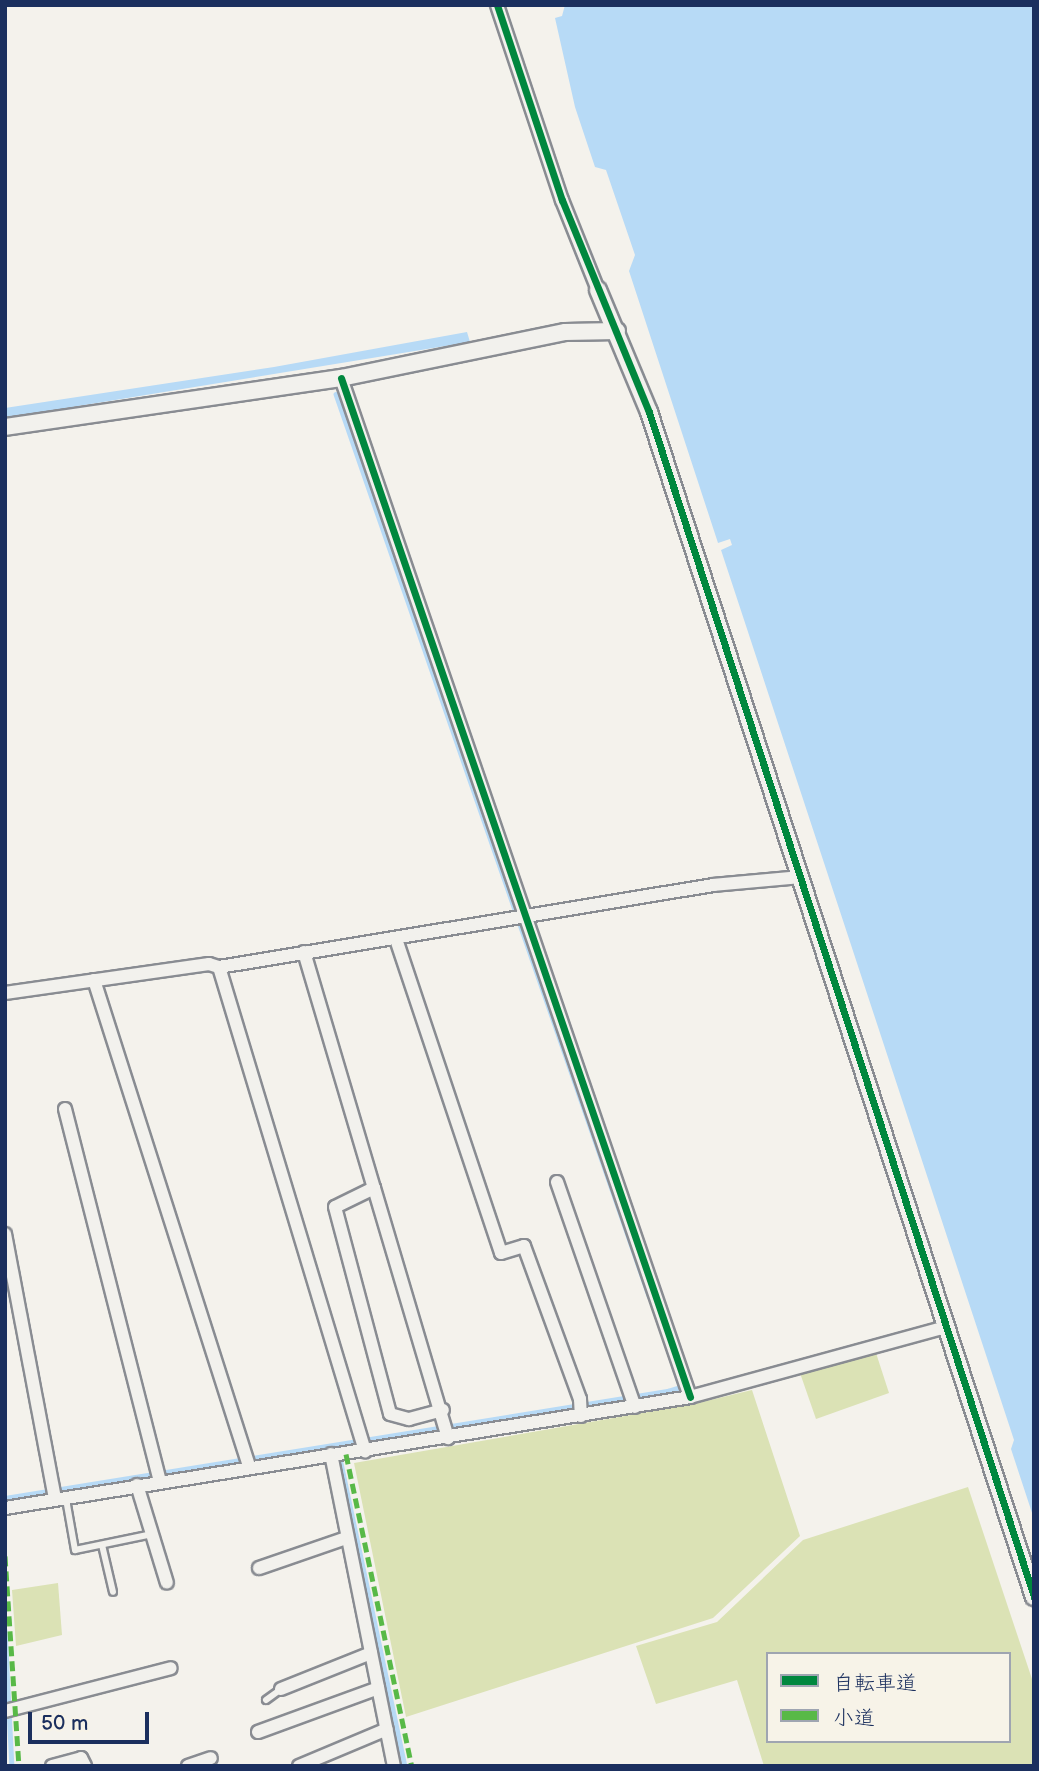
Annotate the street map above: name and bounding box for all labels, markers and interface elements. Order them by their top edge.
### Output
legend [766,1652,1011,1743]
text: 自転車道 [833,1671,917,1696]
scale bar [32,1698,152,1742]
text: 小道 [833,1706,875,1731]
text: 50 m [41,1711,88,1736]

